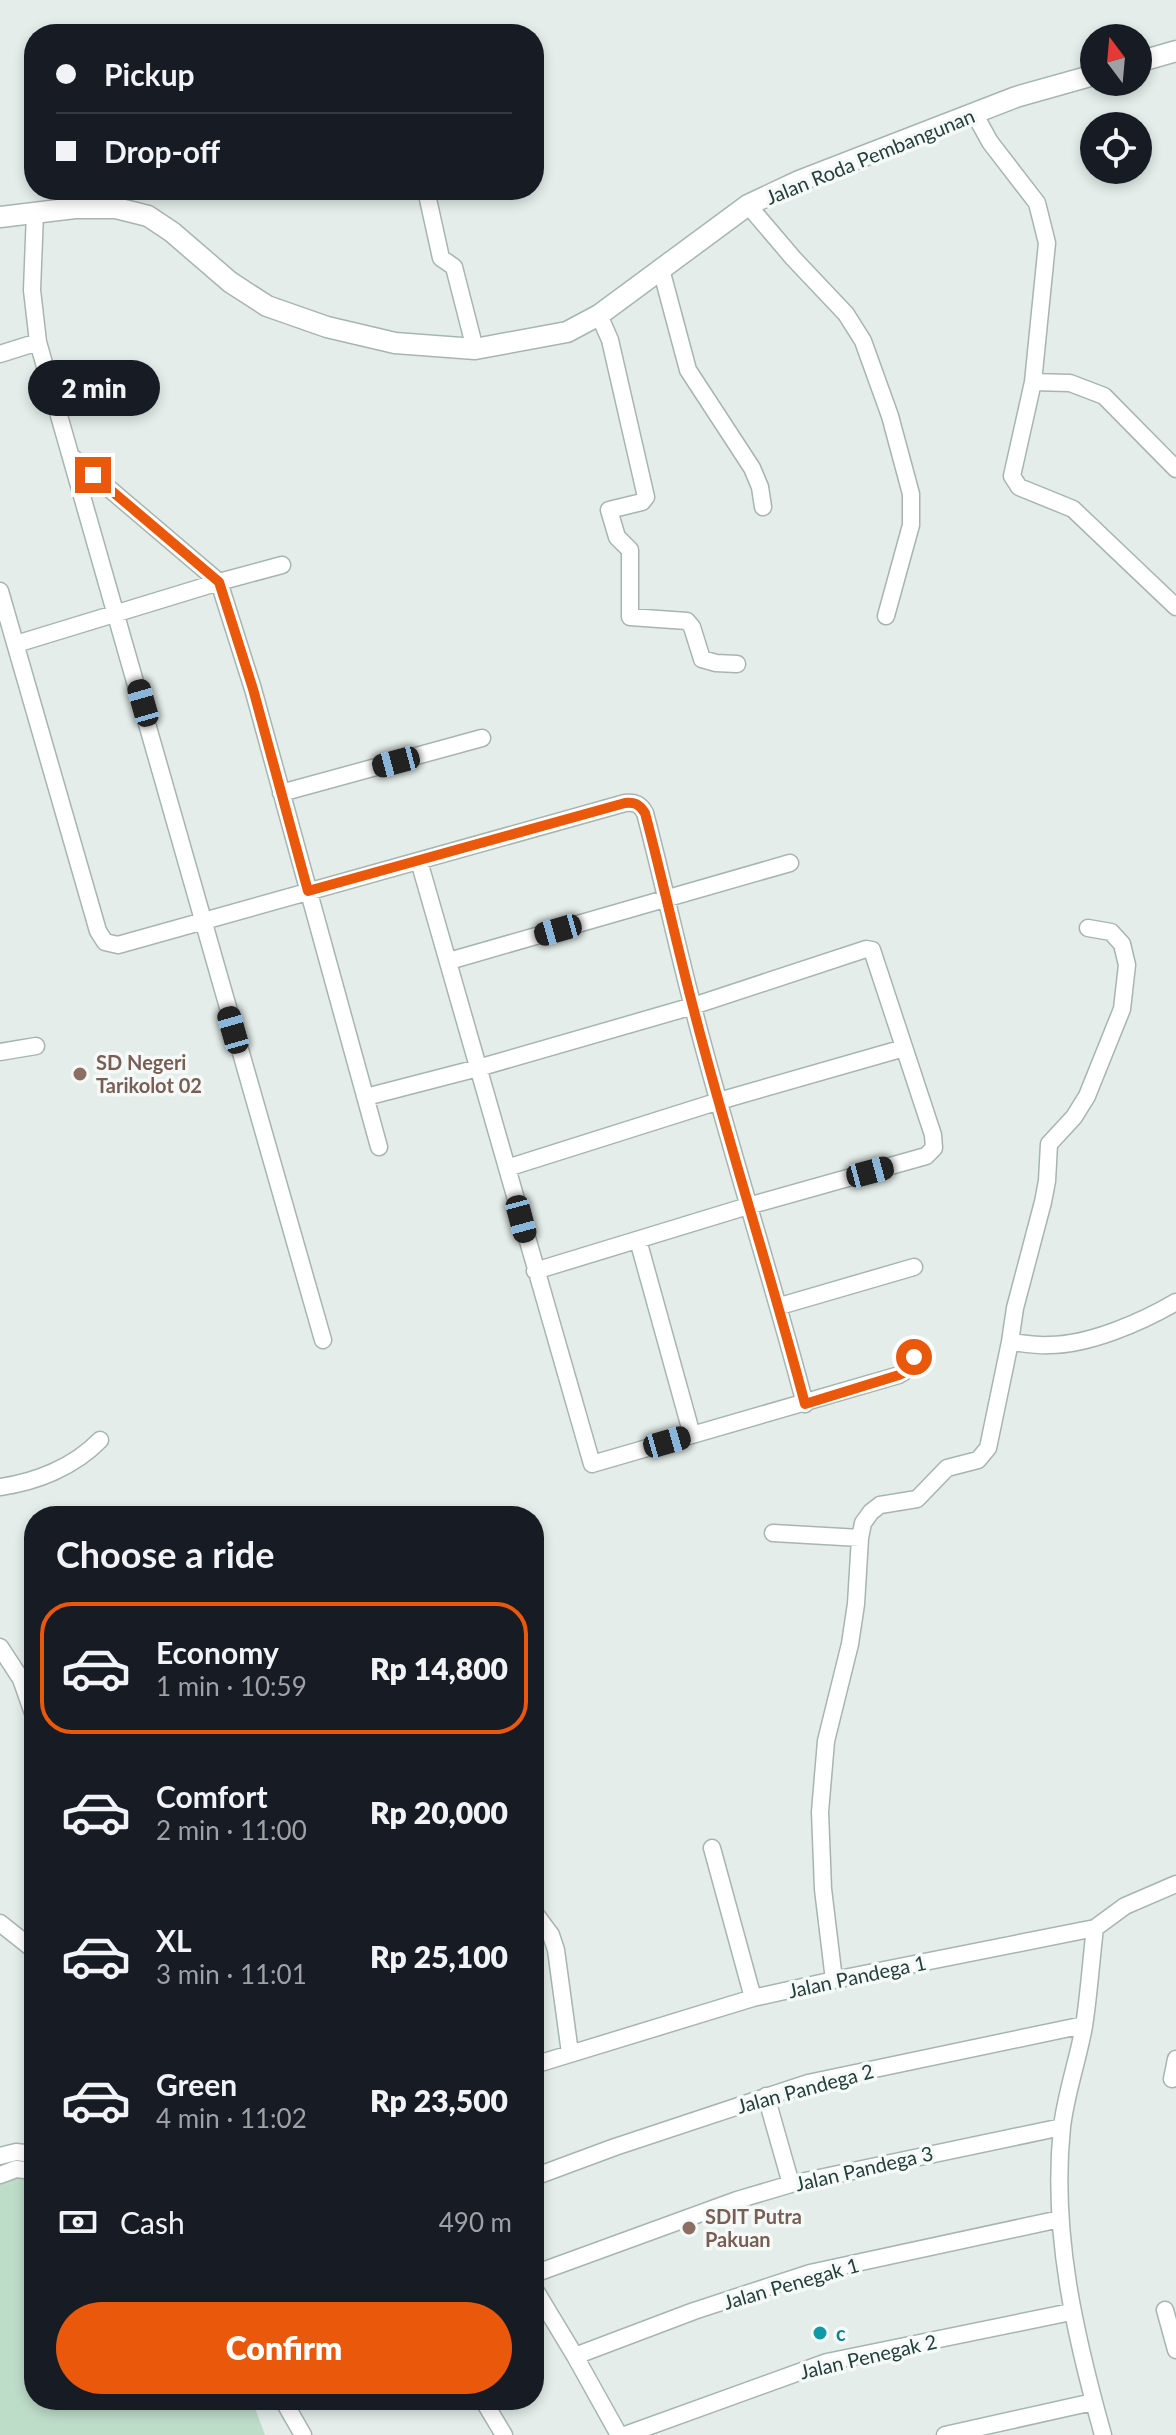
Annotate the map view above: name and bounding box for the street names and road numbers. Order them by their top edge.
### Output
street label: Jalan Roda Pembangunan [762,103,978,209]
street label: Jalan Pandega 1 [786,1950,928,2002]
street label: Jalan Pandega 2 [734,2058,876,2118]
street label: Jalan Pandega 3 [793,2140,935,2196]
street label: Jalan Penegak 1 [720,2252,862,2314]
street label: Jalan Penegak 2 [797,2329,939,2383]

